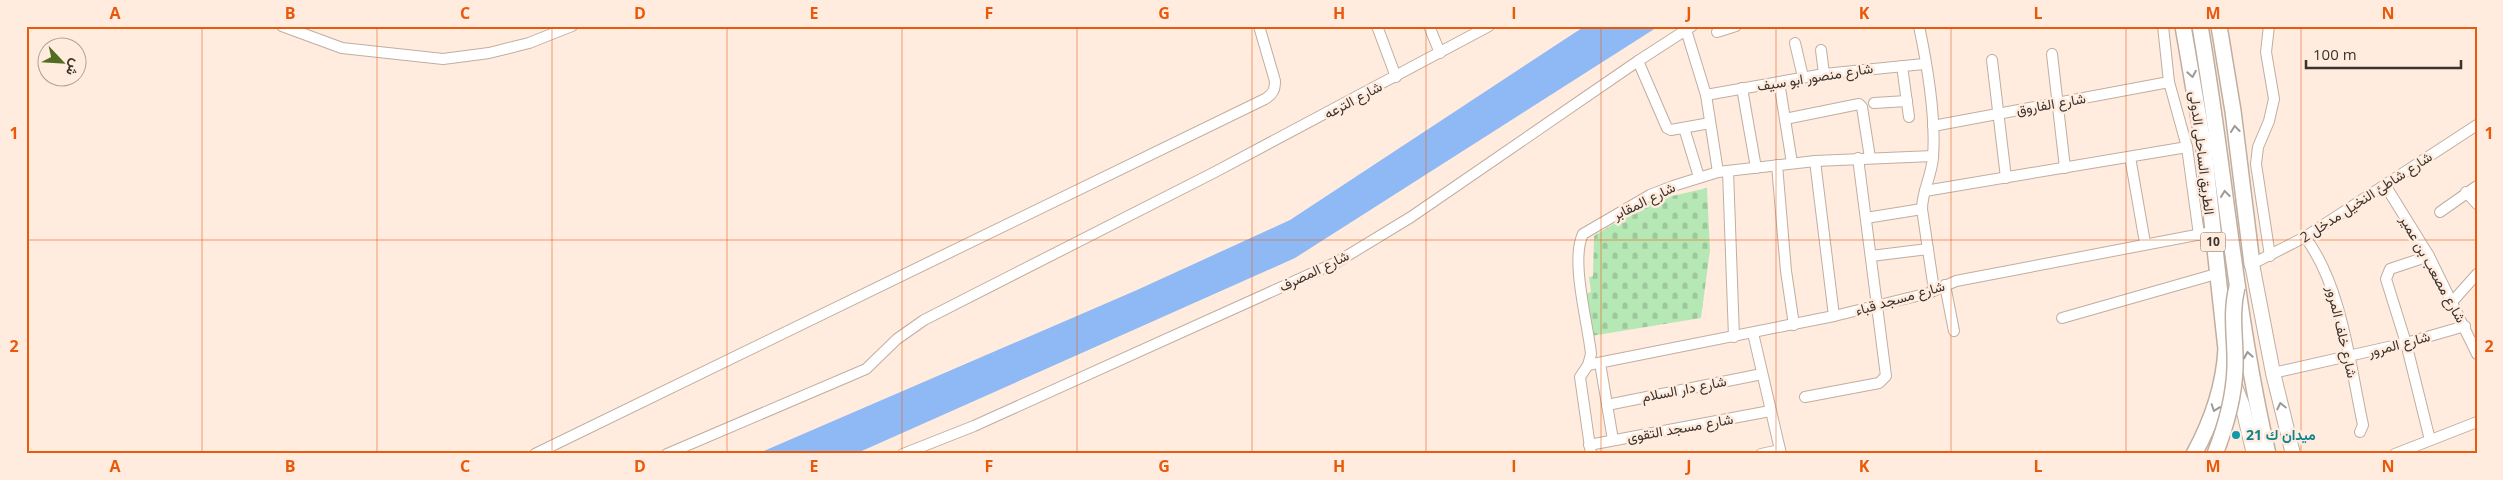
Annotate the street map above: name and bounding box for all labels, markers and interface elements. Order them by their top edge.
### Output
text: A [109,2,121,24]
text: B [285,2,295,24]
text: C [460,2,470,24]
text: D [634,2,646,24]
text: E [810,2,819,24]
text: F [985,2,993,24]
text: G [1158,2,1170,24]
text: H [1333,2,1345,24]
text: I [1511,2,1517,24]
text: J [1684,2,1692,24]
text: K [1859,2,1870,24]
text: L [2033,2,2043,24]
text: M [2205,2,2221,24]
text: N [2381,2,2395,24]
north arrow [38,38,88,88]
scale bar [2306,38,2460,70]
text: 100 m [2313,44,2357,64]
text: ش [62,56,86,80]
street label: شارع منصور ابو سيف [1756,58,1875,97]
one-way arrow [2186,70,2196,79]
street label: شارع الترعه [1321,76,1386,124]
street label: شارع الفاروق [2015,88,2087,121]
street label: الطريق الساحلى الدولى [2185,90,2220,216]
text: 1 [9,122,19,144]
text: 1 [2484,122,2494,144]
one-way arrow [2230,124,2241,132]
street label: شارع شاطئ النخيل مدخل 2 [2296,147,2436,248]
street label: شارع المقابر [1608,177,1679,226]
one-way arrow [2220,189,2231,197]
street label: شارع مصعب بن عمير [2394,211,2471,327]
road number: 10 [2200,232,2226,252]
street label: شارع المصرف [1276,245,1353,297]
street label: شارع مسجد قباء [1853,276,1947,321]
street label: شارع خلف المرور [2321,283,2362,380]
street label: شارع المرور [2365,326,2432,363]
text: 2 [9,335,19,357]
text: 2 [2484,335,2494,357]
one-way arrow [2243,350,2253,359]
street label: شارع دار السلام [1640,371,1728,408]
one-way arrow [2276,402,2287,411]
one-way arrow [2210,403,2220,412]
street label: شارع مسجد التقوى [1625,409,1735,448]
place label: ميدان ك 21 [2246,425,2316,444]
marker: ميدان ك 21 [2230,429,2242,441]
text: A [109,455,121,477]
text: B [285,455,295,477]
text: C [460,455,470,477]
text: D [634,455,646,477]
text: E [810,455,819,477]
text: F [985,455,993,477]
text: G [1158,455,1170,477]
text: H [1333,455,1345,477]
text: I [1511,455,1517,477]
text: J [1684,455,1692,477]
text: K [1859,455,1870,477]
text: L [2033,455,2043,477]
text: M [2205,455,2221,477]
text: N [2381,455,2395,477]

